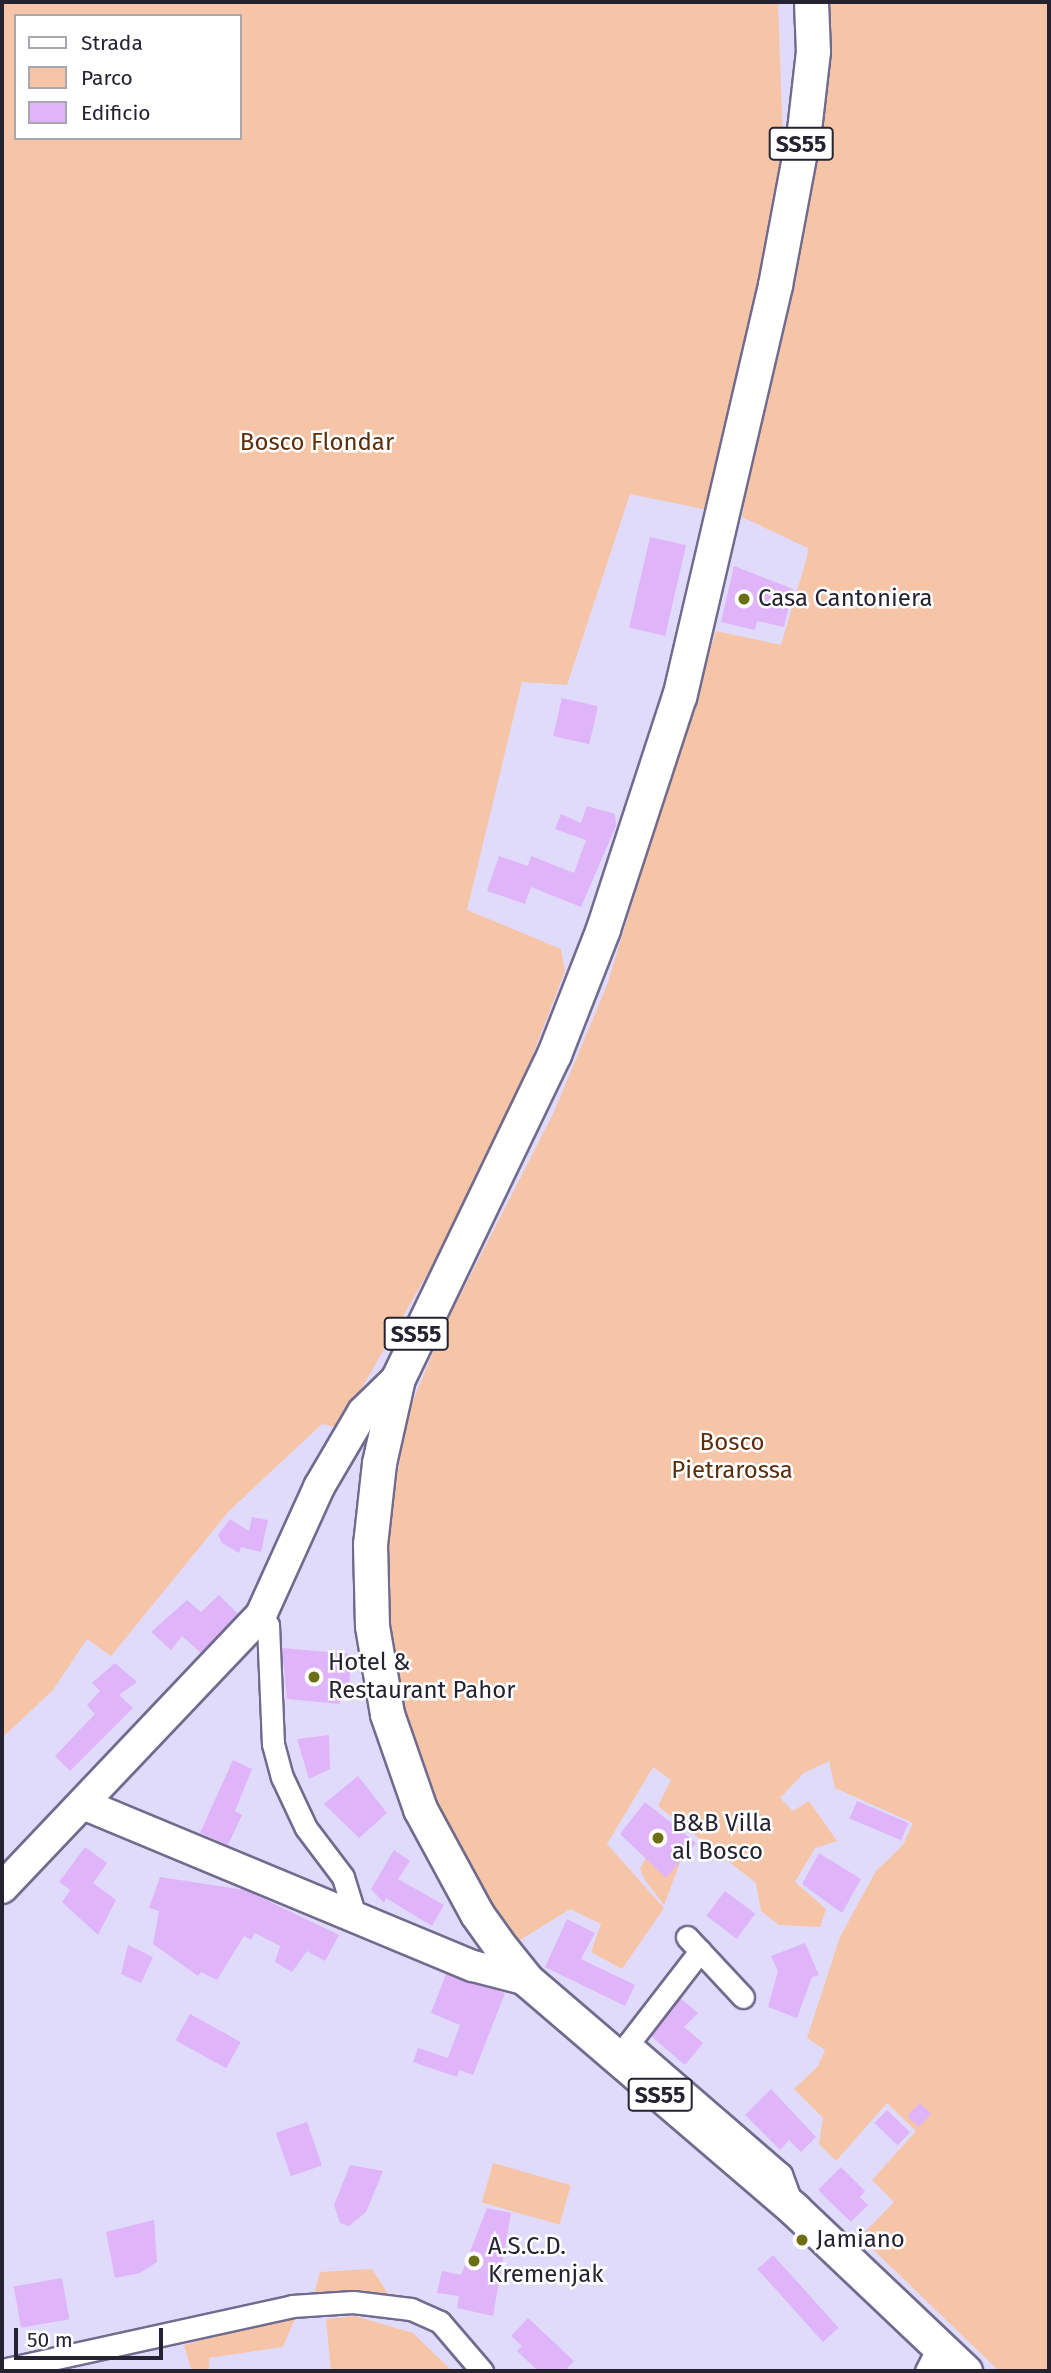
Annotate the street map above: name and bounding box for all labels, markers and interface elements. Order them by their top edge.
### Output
legend [14,14,242,140]
text: Strada [81,30,143,56]
text: Parco [81,65,133,91]
text: Edificio [81,100,151,126]
road number: SS55 [768,125,834,164]
park label: Bosco Flondar [240,429,394,457]
place label: Casa Cantoniera [758,585,932,613]
marker: Casa Cantoniera [736,591,752,607]
road number: SS55 [383,1315,449,1354]
park label: Bosco Pietrarossa [671,1429,793,1485]
place label: Hotel & Restaurant Pahor [328,1649,516,1705]
marker: Hotel & Restaurant Pahor [306,1669,322,1685]
place label: B&B Villa al Bosco [672,1810,772,1866]
marker: B&B Villa al Bosco [650,1830,666,1846]
road number: SS55 [627,2076,693,2114]
place label: Jamiano [816,2226,905,2254]
marker: Jamiano [794,2232,810,2248]
place label: A.S.C.D. Kremenjak [488,2233,604,2289]
marker: A.S.C.D. Kremenjak [466,2253,482,2269]
scale bar [18,2314,166,2358]
text: 50 m [27,2327,73,2353]

